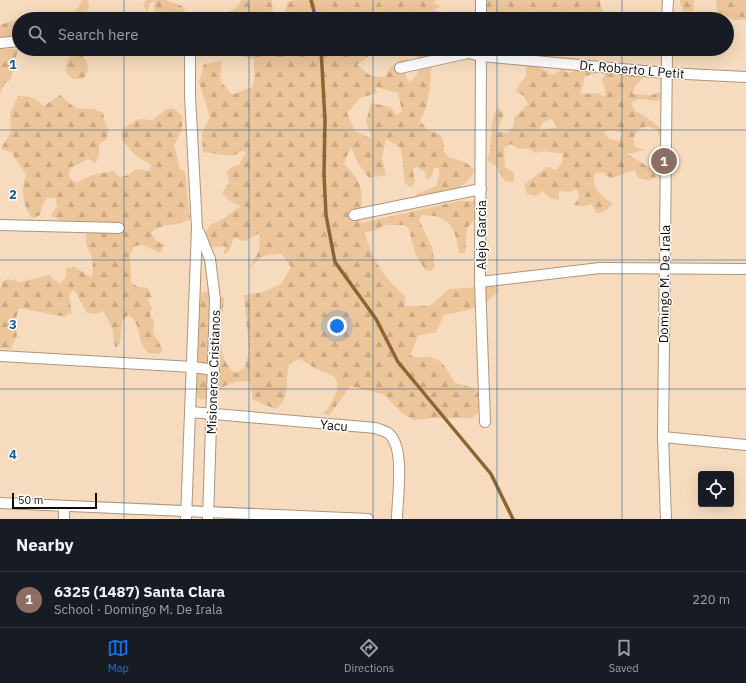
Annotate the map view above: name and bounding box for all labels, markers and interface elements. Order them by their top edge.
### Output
search box [12,12,734,56]
icon: search [26,23,48,45]
text: Search here [58,25,138,44]
text: 1 [9,56,17,73]
street label: Dr. Roberto L Petit [579,56,685,83]
pin: 1 [651,146,677,176]
text: 2 [9,186,17,203]
street label: Alejo Garcia [473,200,490,270]
street label: Domingo M. De Irala [655,225,674,343]
street label: Misioneros Cristianos [203,309,224,435]
text: 3 [9,316,17,333]
your location [327,316,347,336]
street label: Yacu [319,416,349,435]
text: 4 [9,446,17,463]
map controls [698,471,734,507]
button: locate [698,471,734,507]
scale bar [12,491,97,510]
text: 50 m [18,493,43,507]
text: Nearby [16,534,74,556]
text: 6325 (1487) Santa Clara [54,582,225,601]
text: 1 [25,591,33,608]
text: 220 m [692,591,730,608]
text: School · Domingo M. De Irala [54,601,223,618]
tab: Map [107,637,129,675]
tab: Directions [344,637,394,675]
tab: Saved [609,637,639,675]

